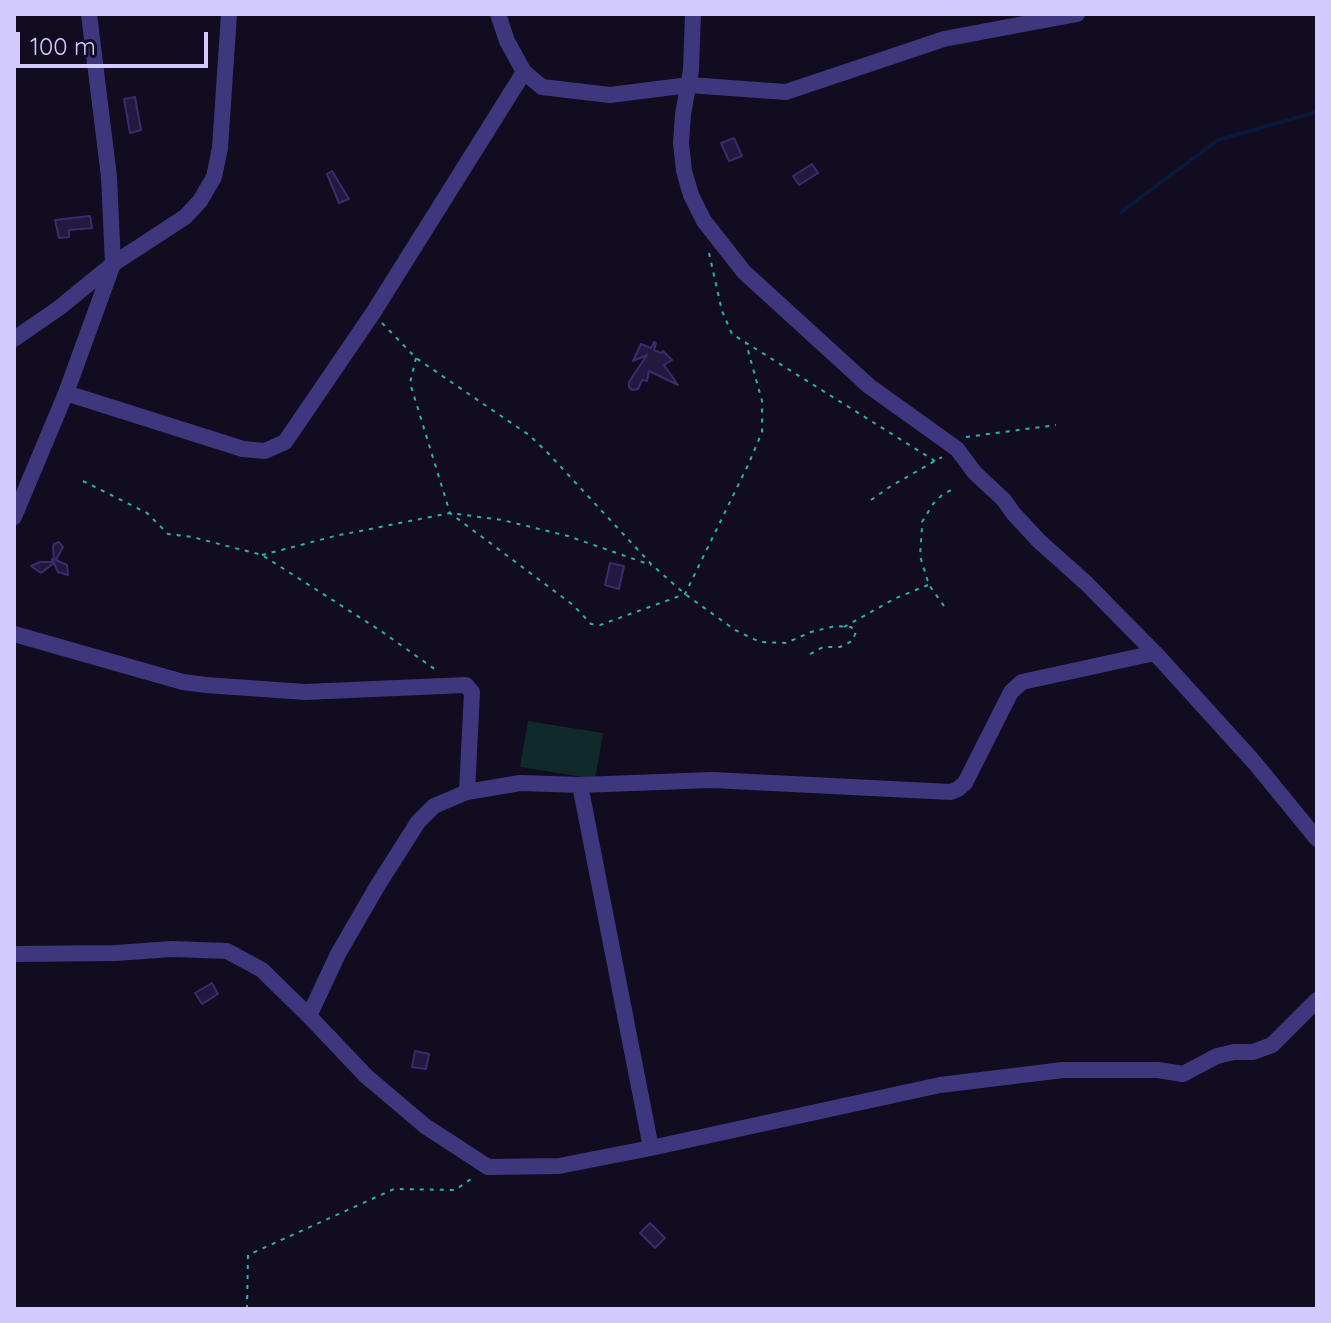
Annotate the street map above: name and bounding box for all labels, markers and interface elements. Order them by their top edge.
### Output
scale bar [20,16,212,66]
text: 100 m [30,31,96,61]

